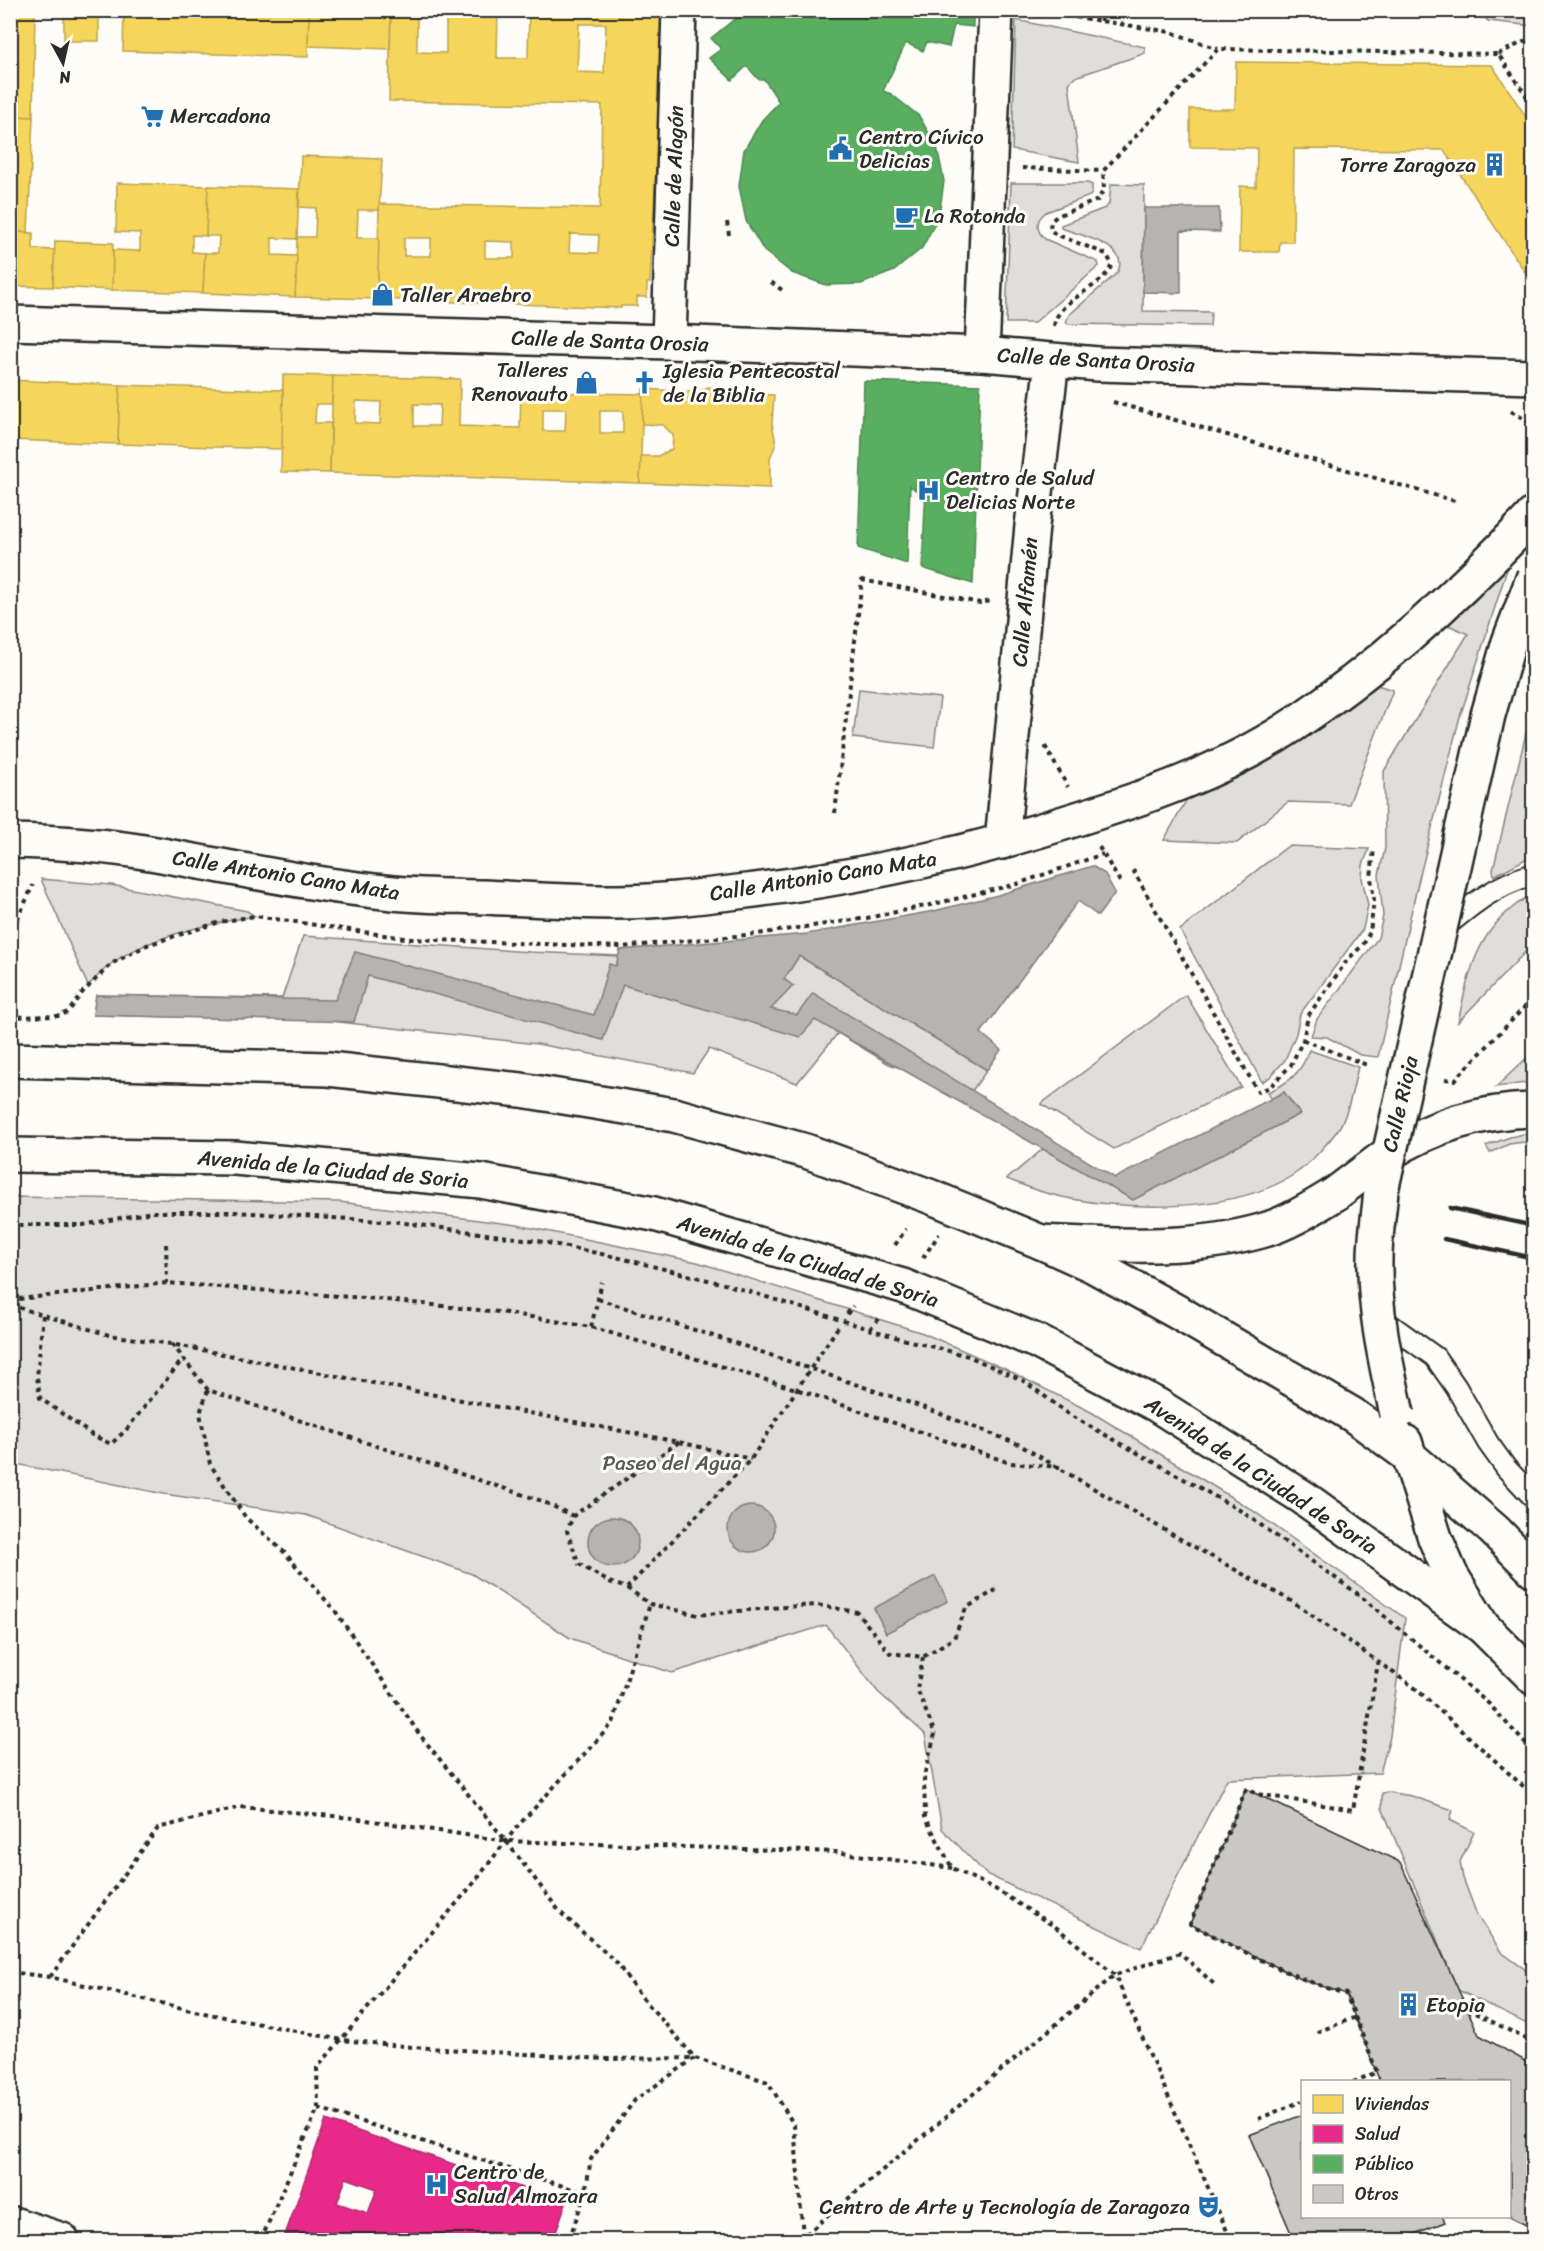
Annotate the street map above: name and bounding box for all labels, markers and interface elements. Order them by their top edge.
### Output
north arrow [33,33,93,93]
text: N [57,62,74,93]
place label: Mercadona [170,97,271,135]
supermarket icon: Mercadona [139,103,165,129]
street label: Calle de Alagón [653,105,695,247]
place label: Centro Cívico Delicias [859,118,984,180]
public building icon: Centro Cívico Delicias [828,136,854,162]
place label: Torre Zaragoza [1340,146,1476,184]
building icon: Torre Zaragoza [1481,152,1507,178]
place label: La Rotonda [924,197,1026,235]
cafe icon: La Rotonda [893,203,919,229]
place label: Taller Araebro [400,276,532,314]
shop icon: Taller Araebro [369,282,395,308]
street label: Calle de Santa Orosia [511,319,710,363]
street label: Calle de Santa Orosia [996,336,1196,384]
place label: Talleres Renovauto [472,351,568,413]
place label: Iglesia Pentecostal de la Biblia [662,352,841,414]
shop icon: Talleres Renovauto [573,369,599,395]
church icon: Iglesia Pentecostal de la Biblia [632,370,658,396]
place label: Centro de Salud Delicias Norte [946,459,1096,521]
hospital icon: Centro de Salud Delicias Norte [915,477,941,503]
street label: Calle Alfamén [1000,536,1050,668]
street label: Calle Antonio Cano Mata [170,838,403,912]
street label: Calle Antonio Cano Mata [707,839,940,913]
street label: Calle Rioja [1370,1052,1430,1156]
street label: Avenida de la Ciudad de Soria [195,1138,470,1200]
street label: Avenida de la Ciudad de Soria [672,1203,944,1319]
street label: Avenida de la Ciudad de Soria [1136,1385,1386,1565]
park label: Paseo del Agua [602,1444,742,1482]
place label: Etopia [1426,1986,1485,2024]
building icon: Etopia [1395,1992,1421,2018]
legend [1301,2080,1511,2218]
text: Viviendas [1355,2088,1430,2120]
text: Salud [1355,2118,1401,2150]
text: Público [1355,2148,1414,2180]
place label: Centro de Salud Almozara [454,2153,598,2215]
hospital icon: Centro de Salud Almozara [423,2171,449,2197]
text: Otros [1355,2178,1399,2210]
place label: Centro de Arte y Tecnología de Zaragoza [820,2188,1190,2226]
theatre icon: Centro de Arte y Tecnología de Zaragoza [1195,2194,1221,2220]

